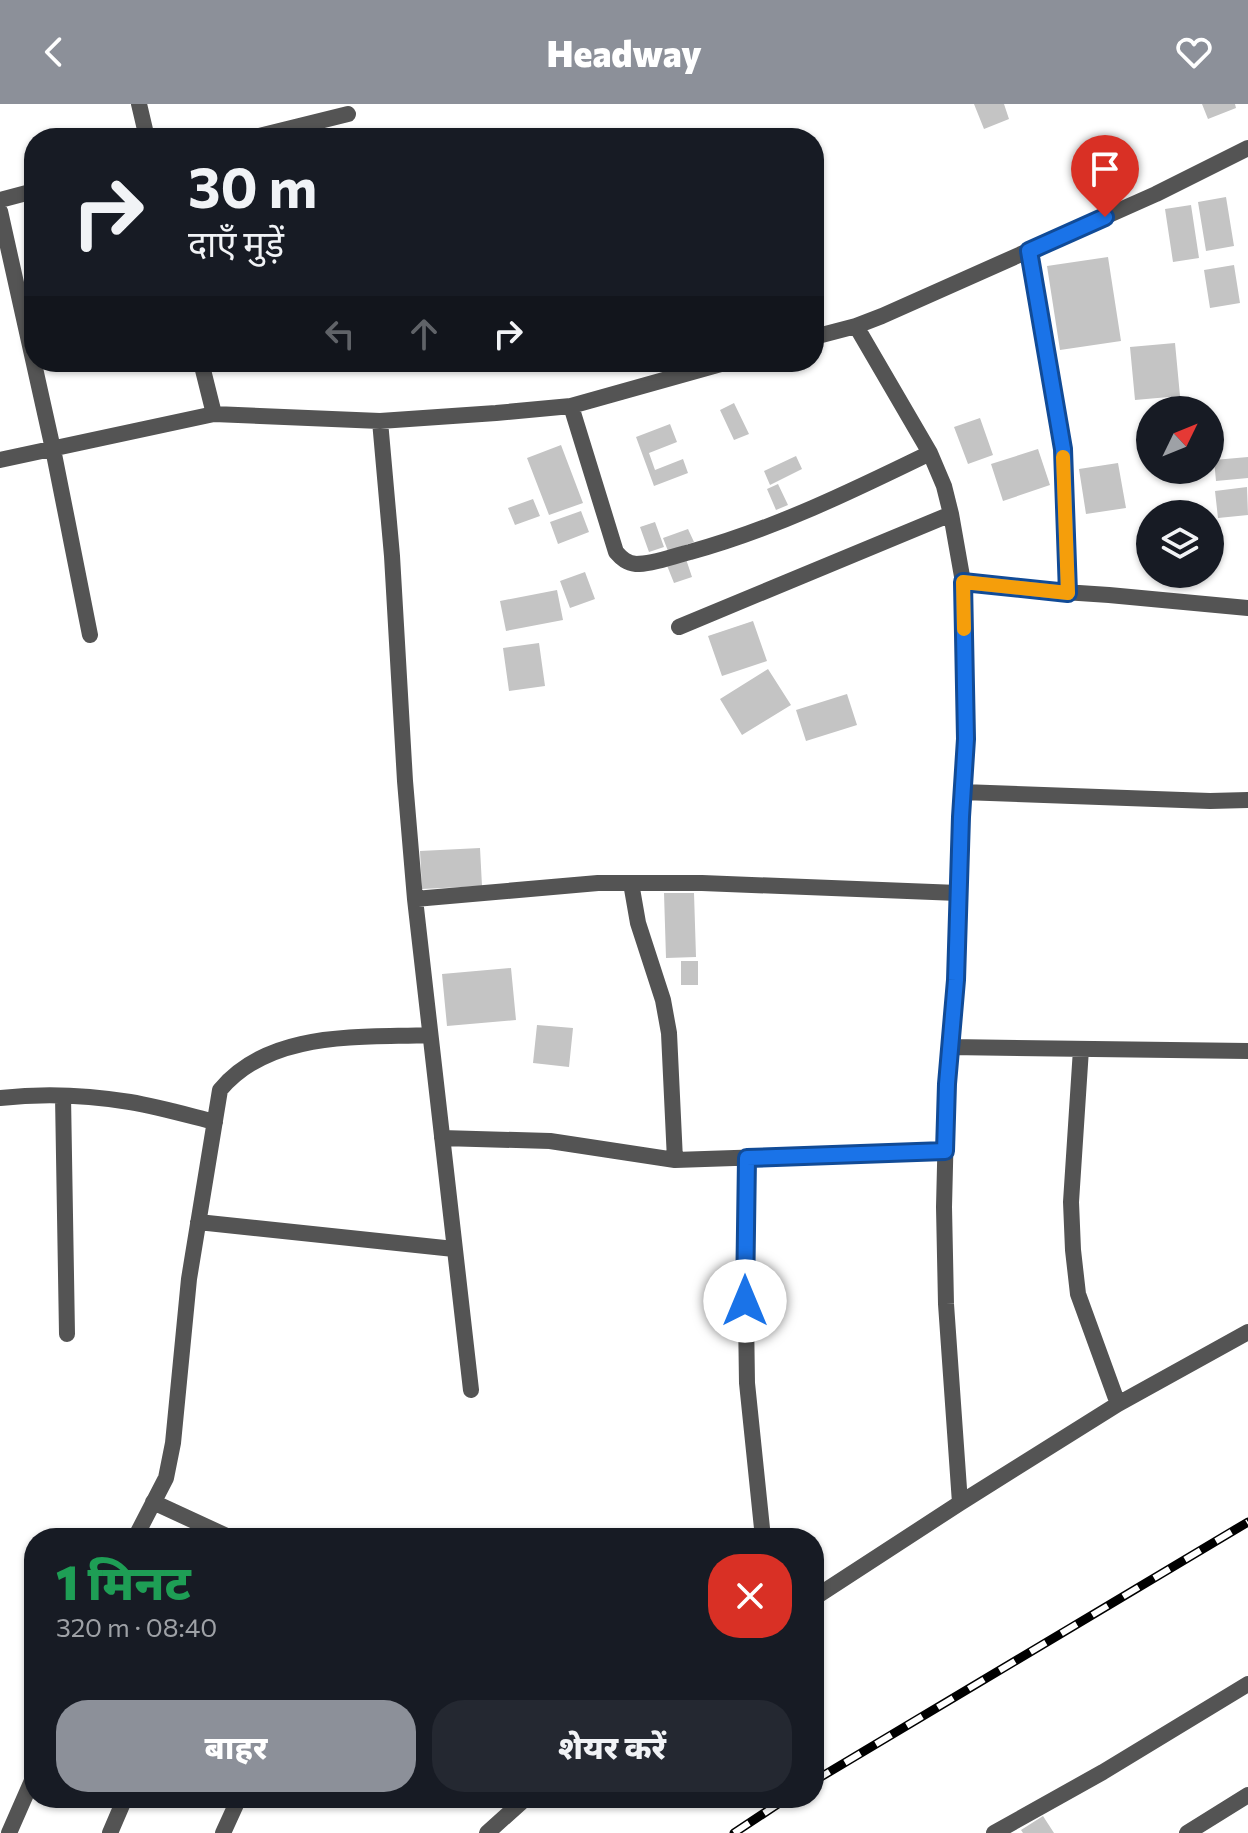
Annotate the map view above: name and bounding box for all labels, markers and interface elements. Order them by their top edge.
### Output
icon: back [32,30,76,74]
text: Headway [546,30,702,74]
icon: heart [1172,30,1216,74]
pin [1071,135,1139,217]
icon: arrive [1083,147,1127,191]
text: 30 m [188,151,317,220]
icon: right [56,160,160,264]
text: दाएँ मुड़ें [188,220,284,264]
icon: left [318,312,362,356]
icon: ahead [402,312,446,356]
icon: right [486,312,530,356]
north arrow [1136,396,1224,484]
map controls [1136,396,1224,588]
button: layers [1136,500,1224,588]
position arrow [703,1259,787,1343]
text: 1 मिनट [56,1551,191,1610]
button: close [708,1554,792,1638]
text: 320 m · 08:40 [56,1611,217,1642]
button: बाहर [56,1700,416,1792]
button: शेयर करें [432,1700,792,1792]

